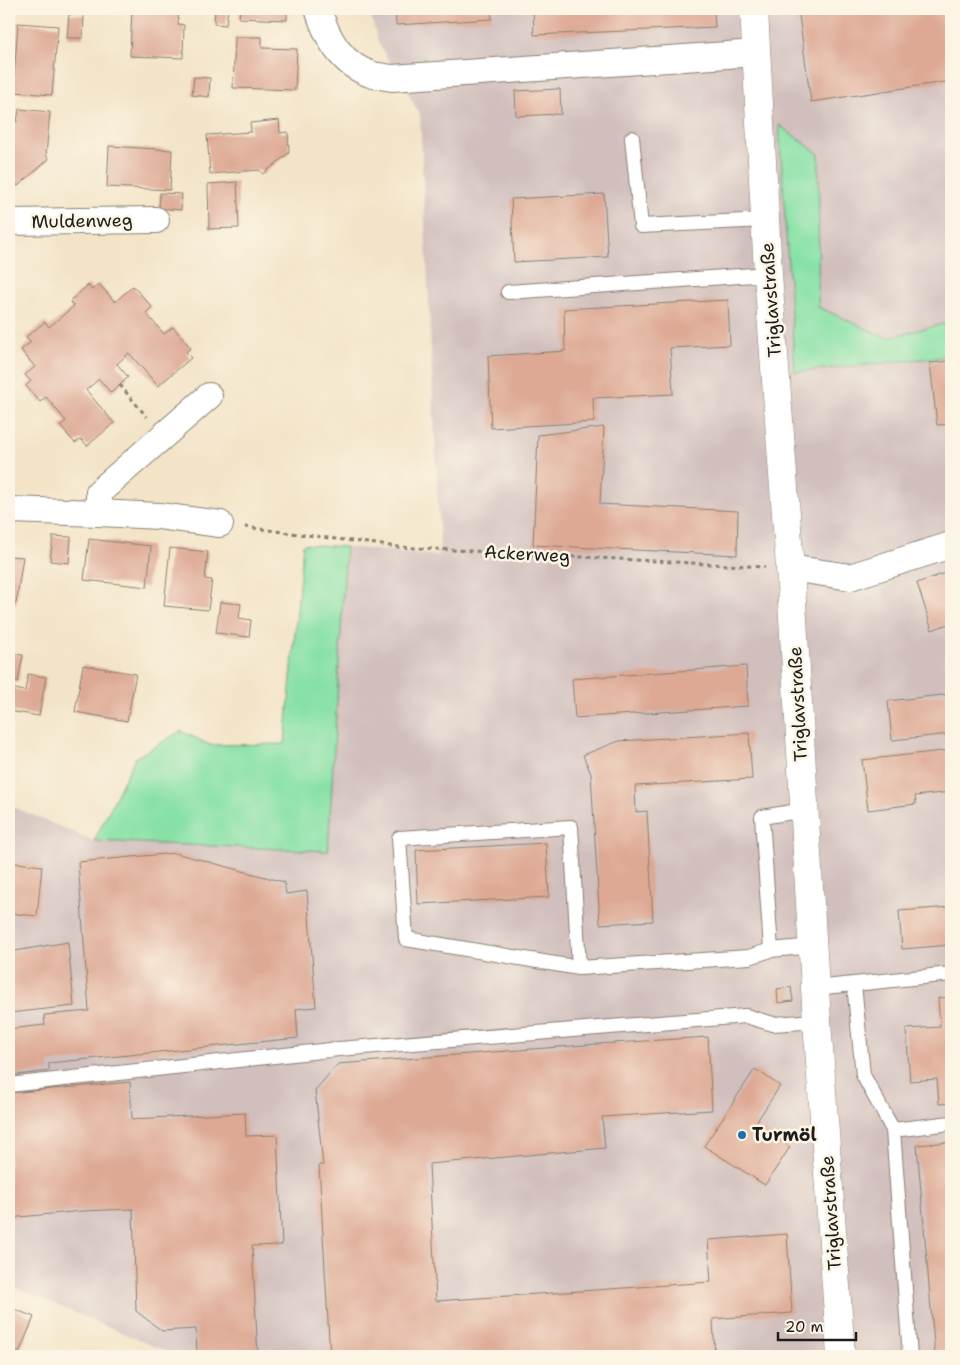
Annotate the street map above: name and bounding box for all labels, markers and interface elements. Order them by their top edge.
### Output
street label: Muldenweg [31,208,133,234]
street label: Triglavstraße [755,242,787,358]
street label: Ackerweg [483,540,571,568]
street label: Triglavstraße [783,646,813,762]
place label: Turmöl [752,1123,817,1147]
marker: Turmöl [736,1129,748,1141]
street label: Triglavstraße [815,1155,847,1271]
scale bar [778,1310,855,1342]
text: 20 m [785,1317,824,1337]

